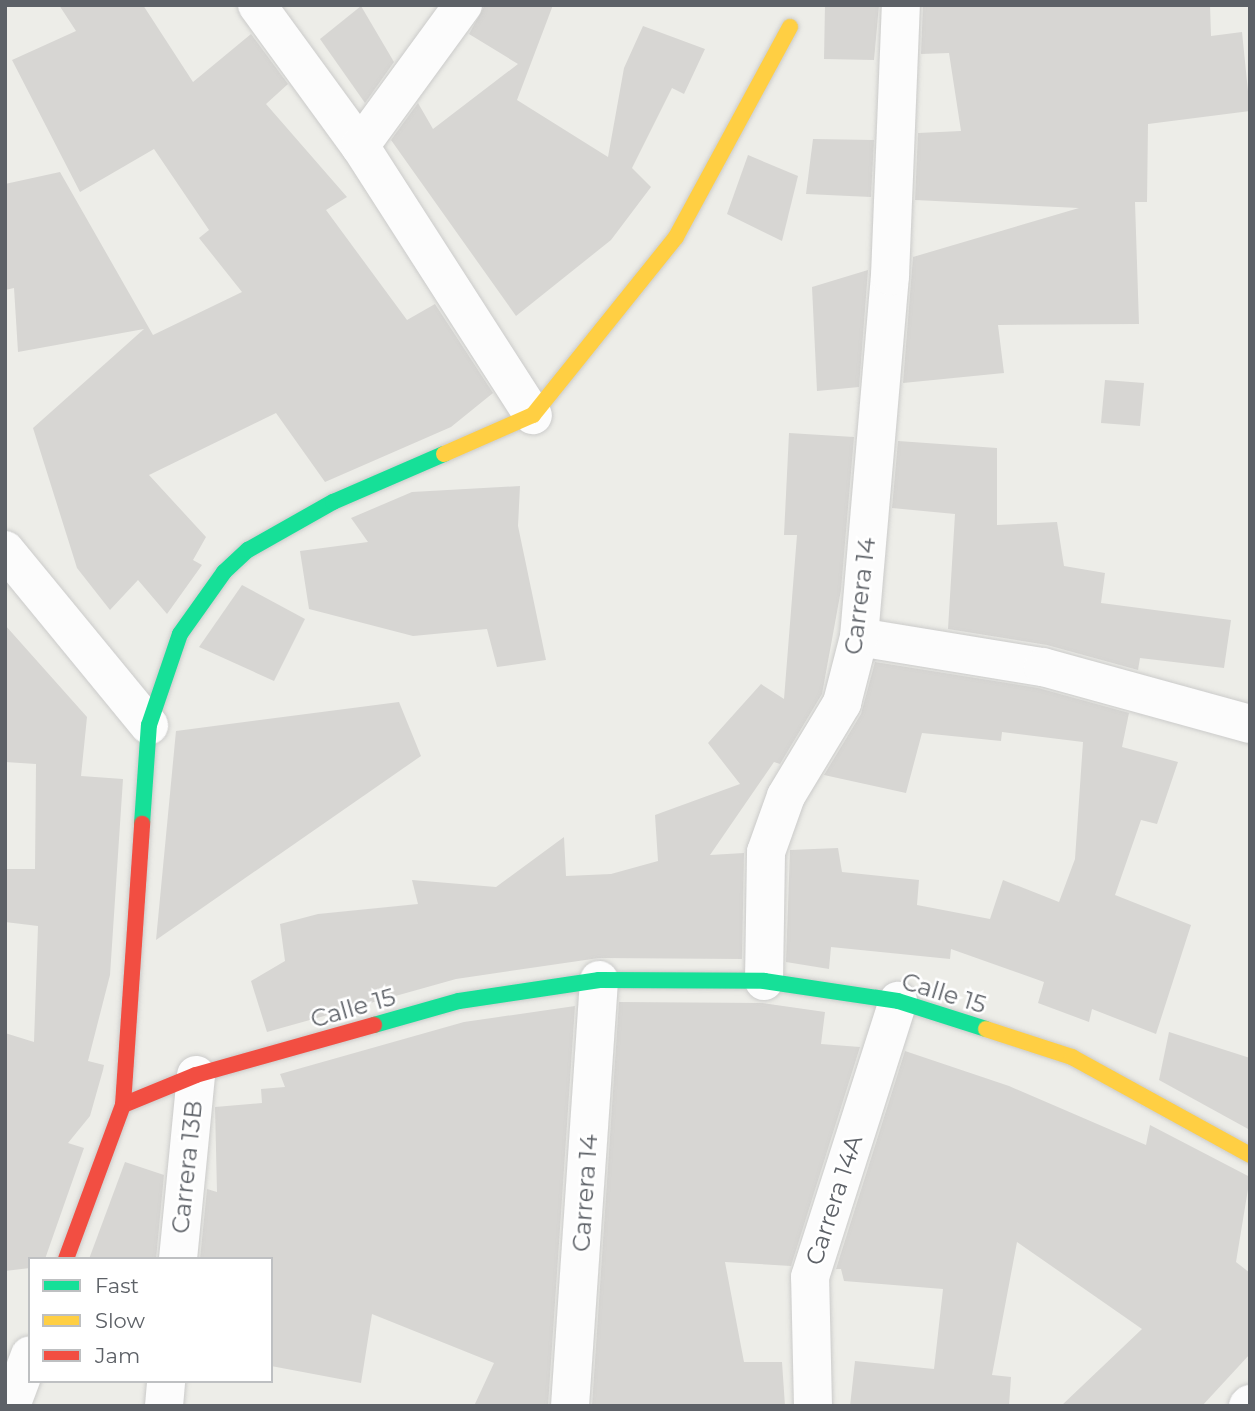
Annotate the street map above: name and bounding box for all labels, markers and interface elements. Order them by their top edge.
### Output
street label: Carrera 14 [839,536,881,656]
street label: Calle 15 [898,967,990,1019]
street label: Calle 15 [307,982,399,1034]
street label: Carrera 13B [166,1099,208,1235]
street label: Carrera 14A [799,1131,869,1269]
street label: Carrera 14 [567,1133,603,1253]
legend [28,1257,273,1383]
text: Fast [95,1273,139,1298]
text: Slow [95,1308,145,1333]
text: Jam [95,1343,140,1368]

